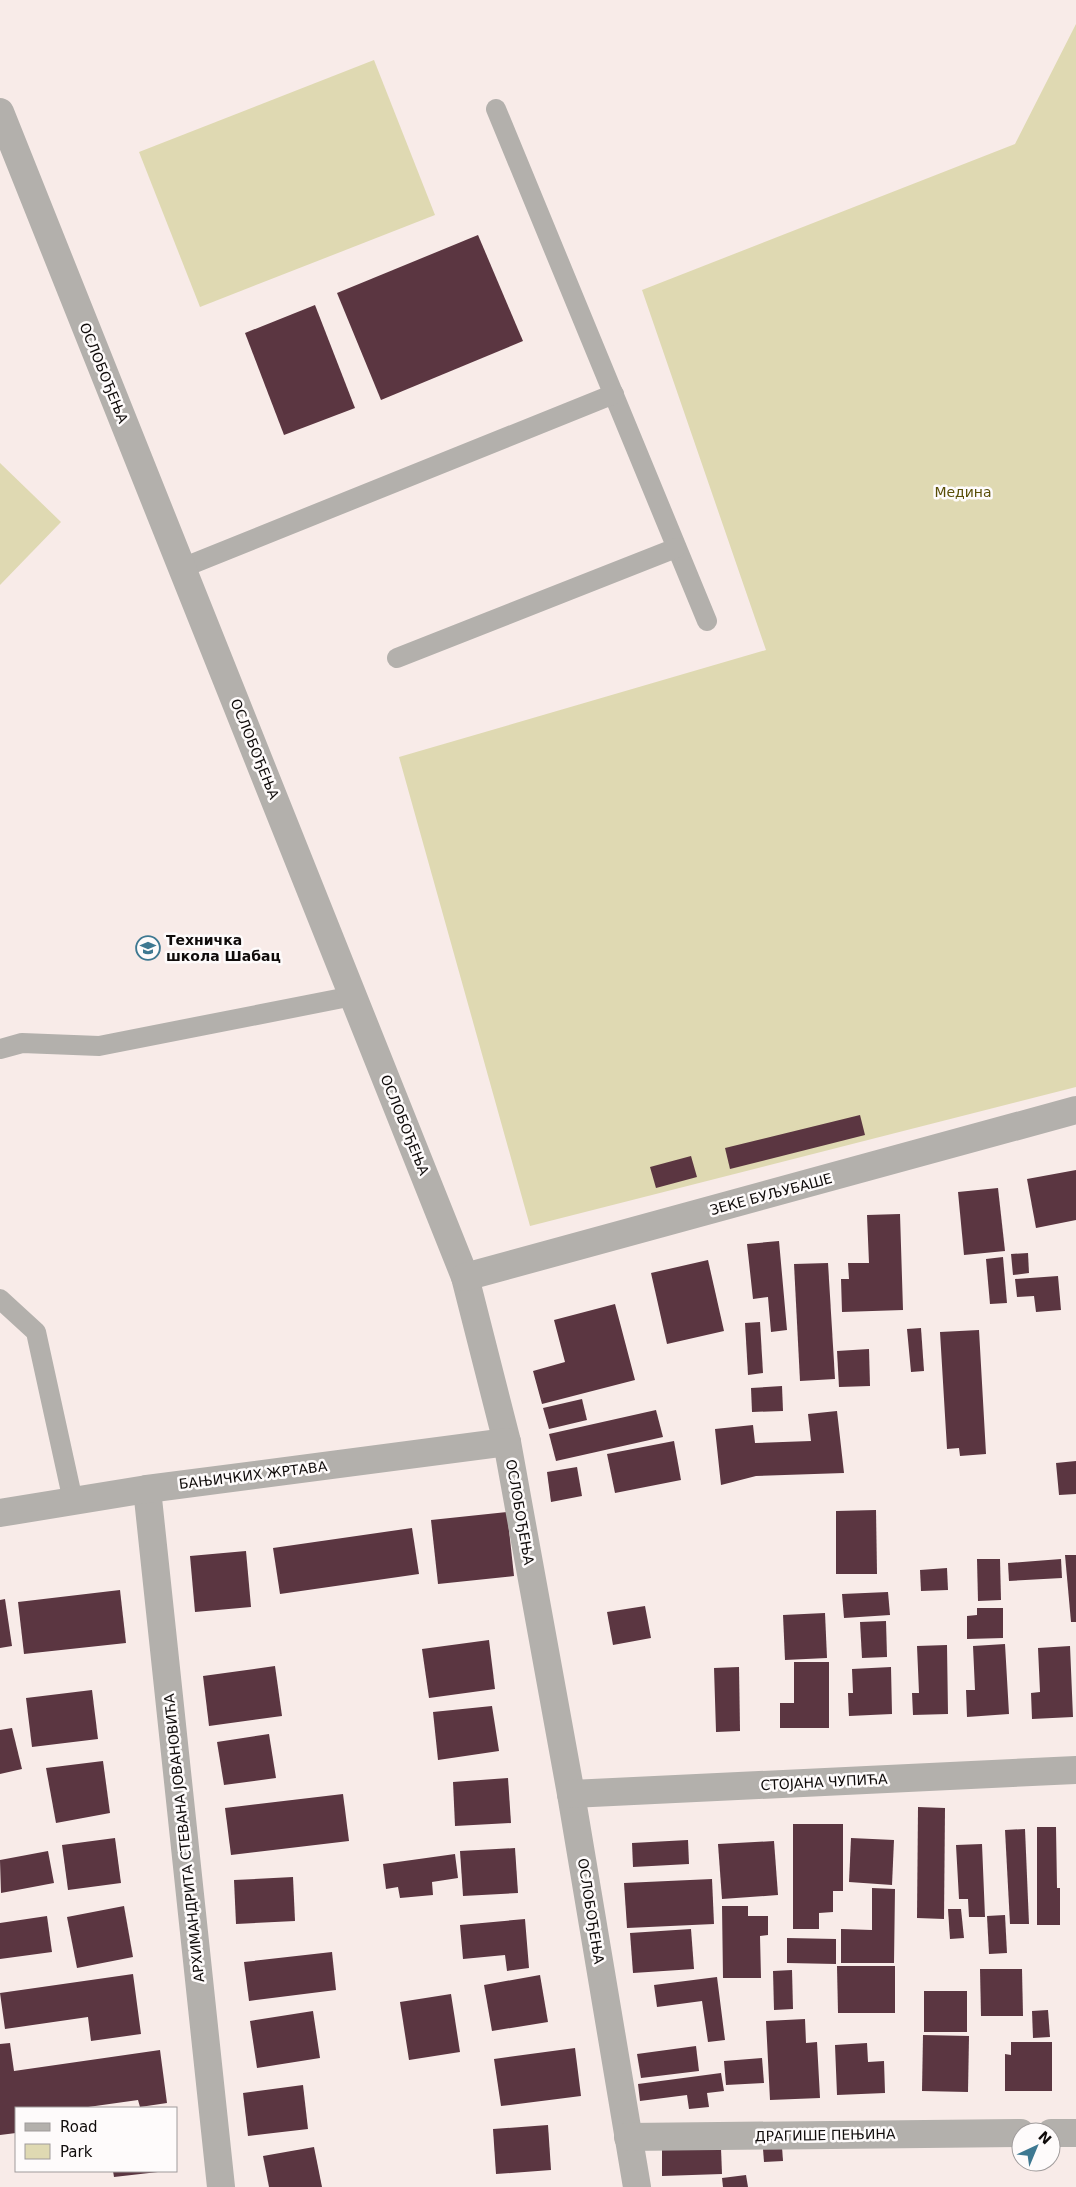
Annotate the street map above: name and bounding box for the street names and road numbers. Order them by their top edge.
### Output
street label: ОСЛОБОЂЕЊА [77,320,132,426]
street label: ОСЛОБОЂЕЊА [228,696,283,802]
street label: ОСЛОБОЂЕЊА [378,1072,433,1178]
street label: ЗЕКЕ БУЉУБАШЕ [708,1170,834,1218]
street label: БАЊИЧКИХ ЖРТАВА [178,1458,328,1492]
street label: ОСЛОБОЂЕЊА [503,1458,537,1567]
street label: АРХИМАНДРИТА СТЕВАНА ЈОВАНОВИЋА [161,1692,207,1983]
street label: СТОЈАНА ЧУПИЋА [760,1771,888,1793]
street label: ОСЛОБОЂЕЊА [575,1857,607,1966]
street label: ДРАГИШЕ ПЕЊИНА [754,2126,896,2144]

